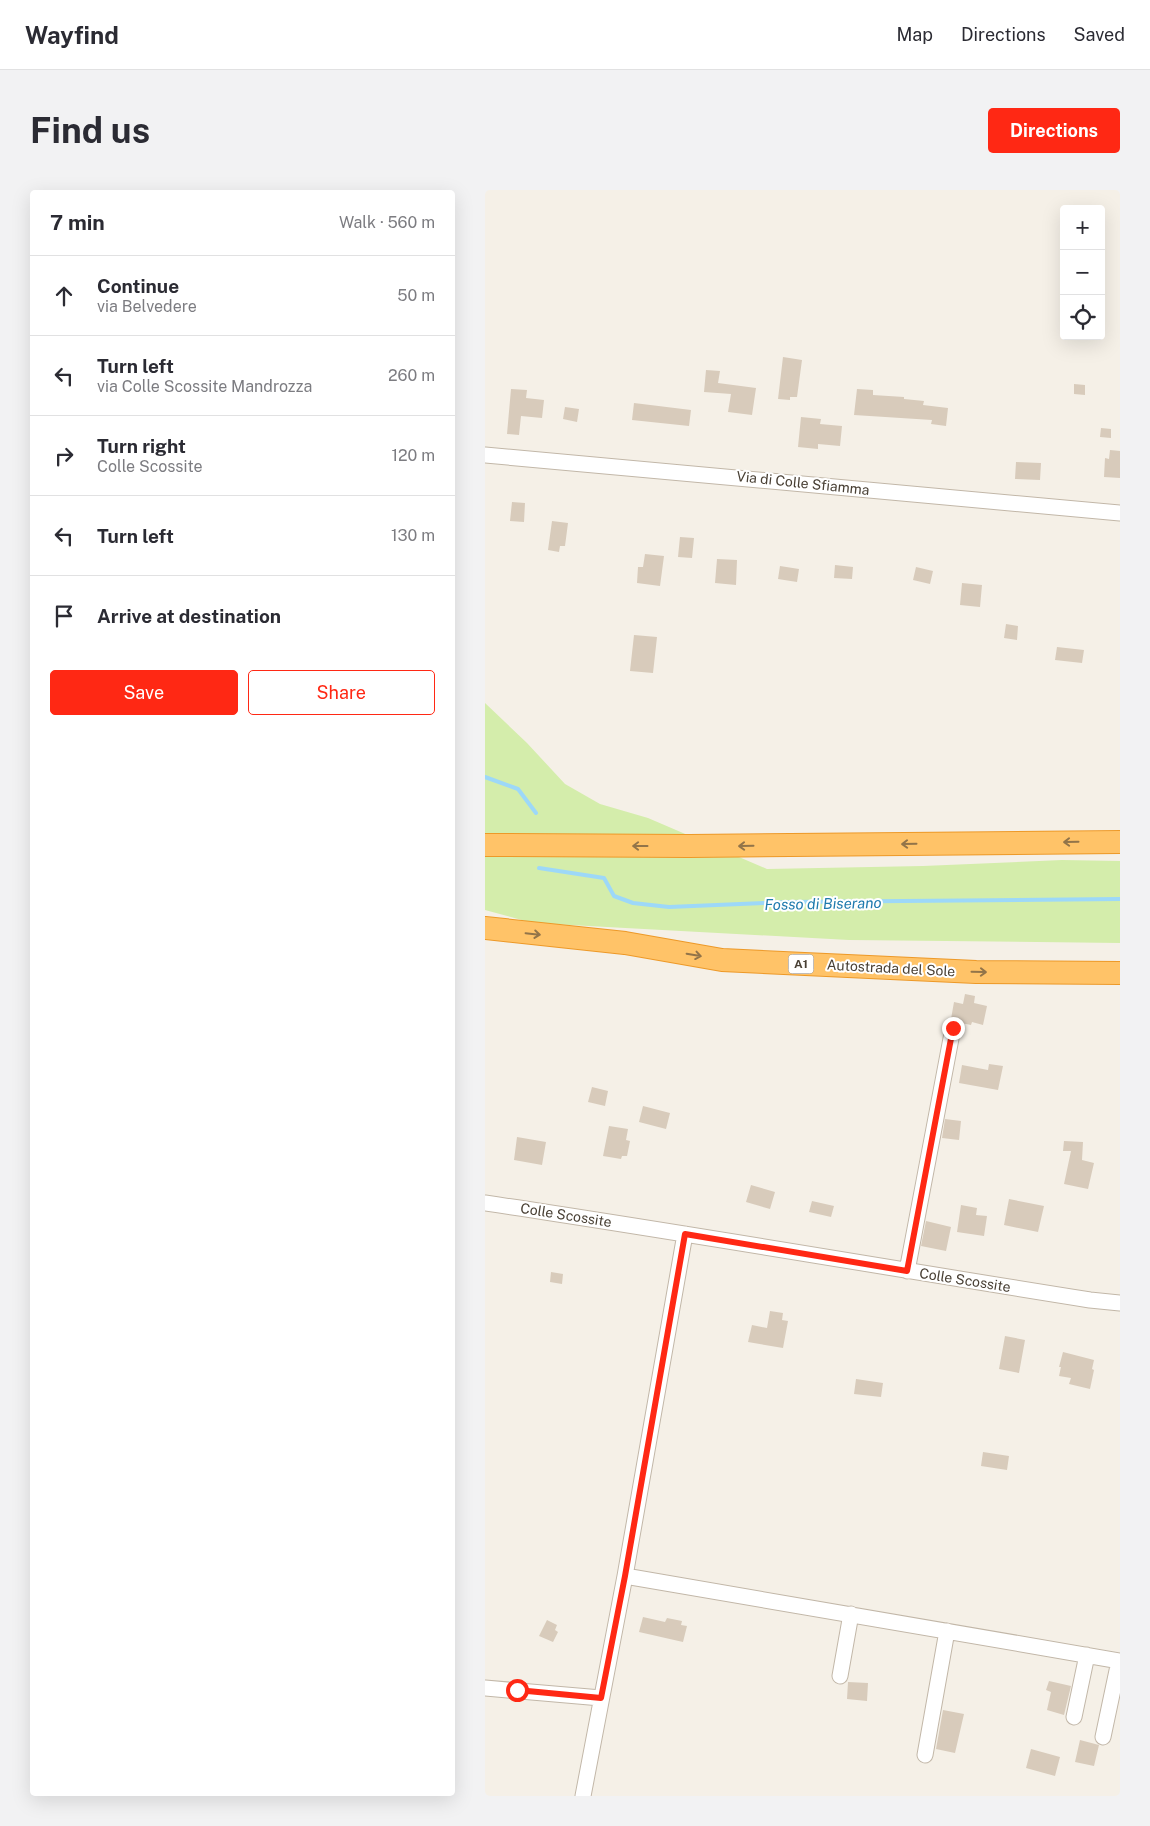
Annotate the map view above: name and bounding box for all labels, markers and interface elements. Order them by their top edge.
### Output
text: Wayfind [25,21,119,49]
text: Map [896,24,933,45]
text: Directions [961,24,1046,45]
text: Saved [1074,24,1125,45]
button: Directions [988,108,1120,153]
text: Find us [30,110,150,151]
map controls [1060,205,1105,340]
button: + [1060,205,1105,250]
text: 7 min [50,210,105,235]
text: Walk · 560 m [339,213,435,232]
button: − [1060,250,1105,295]
text: Continue [97,275,179,297]
icon: ahead [50,282,78,310]
text: 50 m [397,286,435,305]
button: locate [1060,295,1105,340]
text: via Belvedere [97,297,197,316]
text: Turn left [97,355,174,377]
icon: left [50,362,78,390]
text: 260 m [388,366,435,385]
text: via Colle Scossite Mandrozza [97,377,312,396]
text: Turn right [97,435,186,457]
icon: right [50,442,78,470]
text: 120 m [391,446,435,465]
text: Colle Scossite [97,457,203,476]
street label: Via di Colle Sfiamma [736,468,870,498]
icon: left [50,522,78,550]
text: Turn left [97,525,174,547]
text: 130 m [391,526,435,545]
icon: arrive [50,602,78,630]
text: Arrive at destination [97,605,281,627]
button: Save [50,670,238,715]
button: Share [248,670,435,715]
one-way arrow [1064,837,1080,847]
one-way arrow [901,839,918,849]
one-way arrow [632,841,648,851]
one-way arrow [739,841,755,850]
water label: Fosso di Biserano [764,894,882,913]
one-way arrow [525,929,541,939]
one-way arrow [686,951,702,961]
road number: A1 [789,954,813,974]
street label: Autostrada del Sole [826,957,956,979]
one-way arrow [970,967,986,977]
route end [942,1017,965,1040]
street label: Colle Scossite [519,1200,613,1230]
street label: Colle Scossite [918,1265,1012,1295]
route start [506,1679,529,1702]

